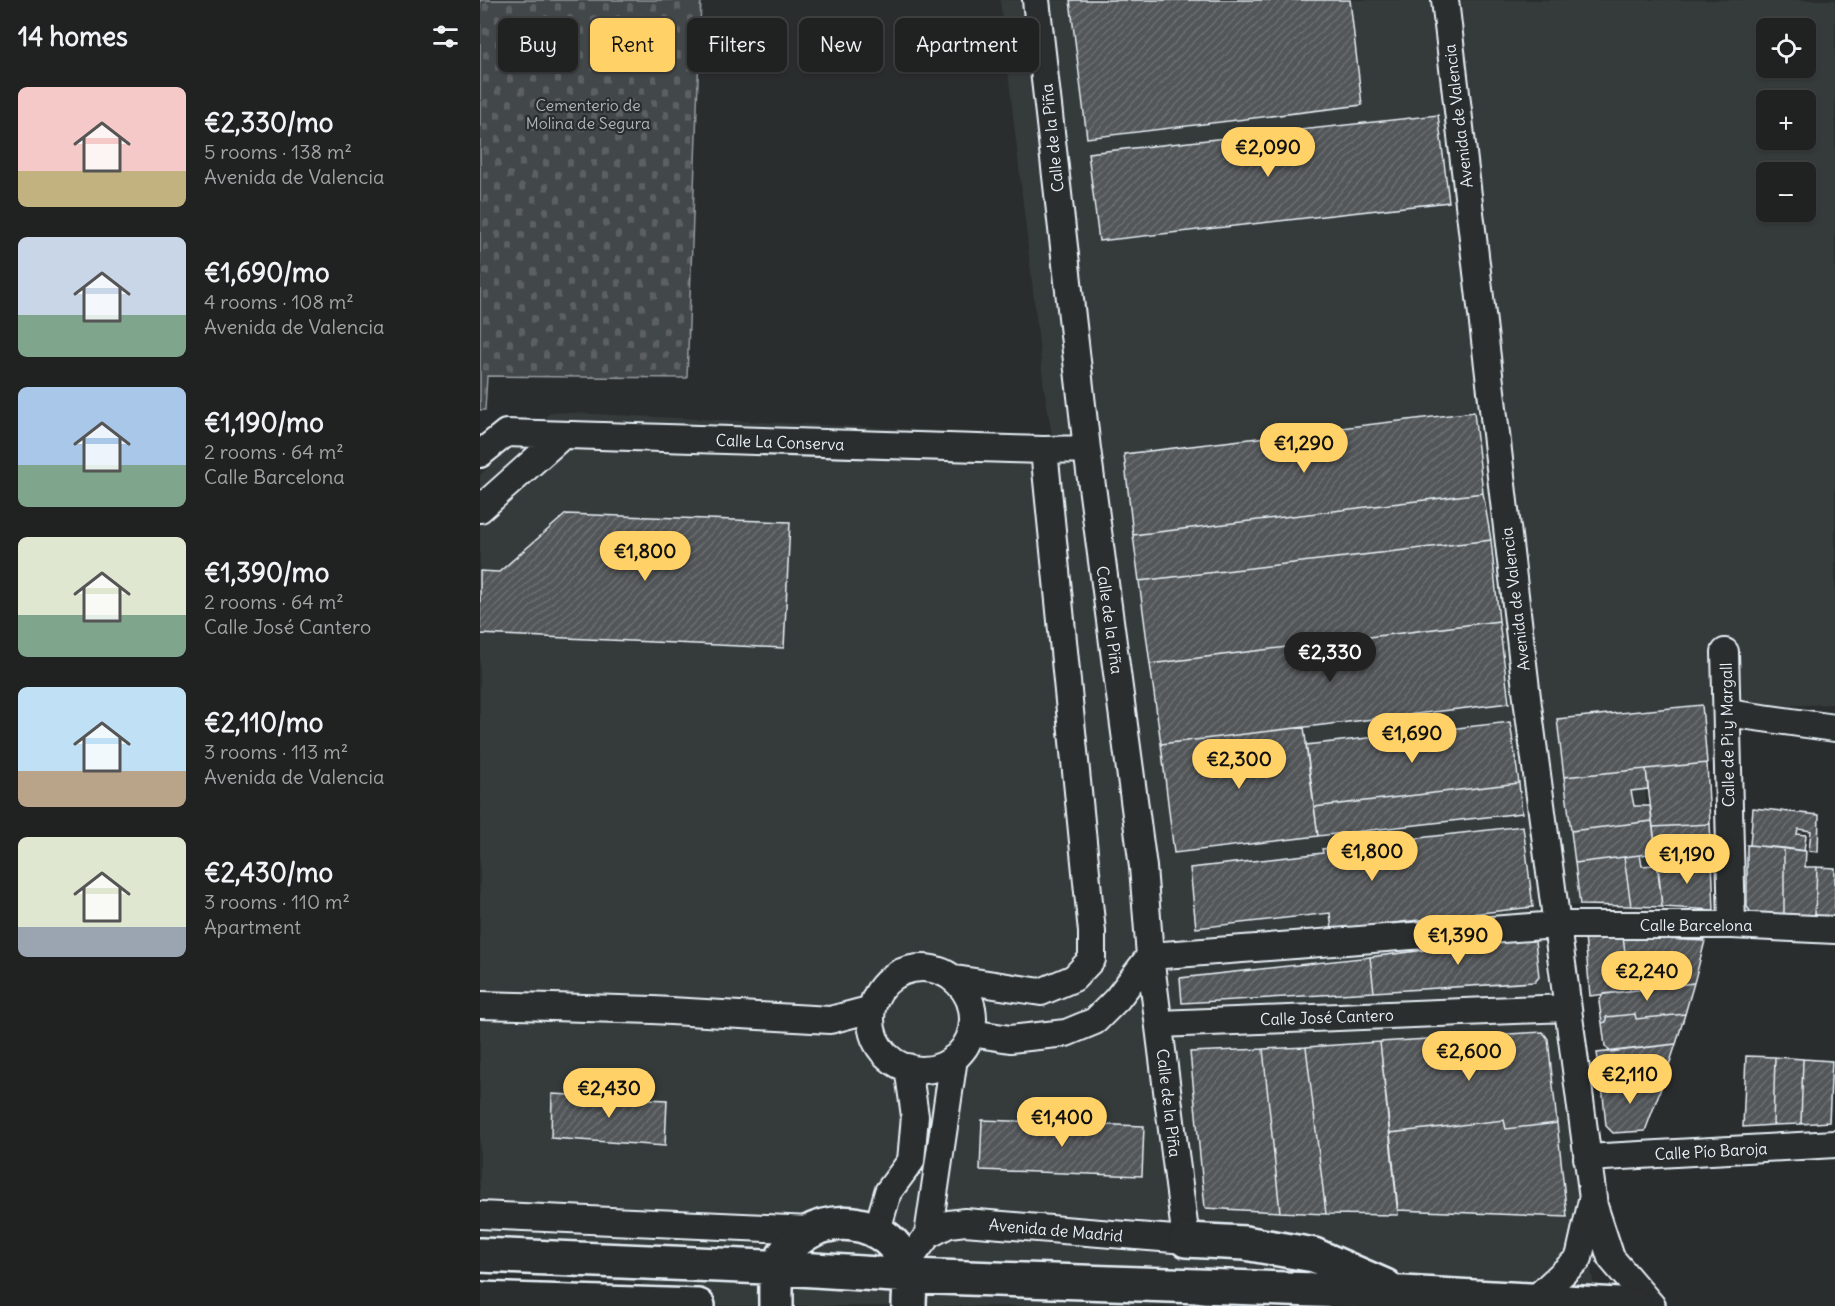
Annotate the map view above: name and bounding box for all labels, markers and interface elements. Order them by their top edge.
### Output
chip: Buy [498,18,578,72]
chip: Rent [590,18,675,72]
chip: Filters [687,18,787,72]
chip: New [799,18,883,72]
chip: Apartment [895,18,1039,72]
map controls [1756,18,1816,222]
button: locate [1756,18,1816,78]
text: 14 homes [18,20,128,53]
icon: filters [429,20,462,53]
street label: Avenida de Valencia [1439,43,1477,189]
street label: Calle de la Piña [1036,83,1068,193]
button: + [1756,90,1816,150]
park label: Cementerio de Molina de Segura [526,95,650,133]
text: €2,330/mo [204,106,333,139]
icon: home [66,111,138,183]
pin: €2,090 [1219,127,1317,178]
text: €2,090 [1235,134,1301,159]
text: 5 rooms · 138 m² [204,139,352,164]
button: − [1756,162,1816,222]
text: Avenida de Valencia [204,164,384,189]
text: €1,690/mo [204,256,330,289]
icon: home [66,261,138,333]
text: 4 rooms · 108 m² [204,289,354,314]
text: Avenida de Valencia [204,314,384,339]
text: €1,190/mo [204,406,324,439]
icon: home [66,411,138,483]
pin: €1,290 [1255,423,1353,474]
street label: Calle La Conserva [715,430,845,454]
text: €1,290 [1274,430,1334,455]
text: 2 rooms · 64 m² [204,439,344,464]
text: Calle Barcelona [204,464,345,489]
street label: Avenida de Valencia [1496,526,1534,672]
pin: €1,800 [596,531,694,582]
text: €1,800 [614,538,676,563]
text: €1,390/mo [204,556,329,589]
icon: home [66,561,138,633]
street label: Calle de la Piña [1093,565,1127,675]
text: 2 rooms · 64 m² [204,589,344,614]
text: Calle José Cantero [204,614,371,639]
pin: €2,330 [1281,632,1379,683]
text: €2,330 [1298,639,1362,664]
street label: Calle de Pi y Margall [1716,663,1738,807]
text: €2,110/mo [204,706,323,739]
icon: home [66,711,138,783]
pin: €1,690 [1363,713,1461,764]
text: €1,690 [1382,720,1442,745]
text: 3 rooms · 113 m² [204,739,348,764]
pin: €2,300 [1190,739,1288,790]
text: €2,300 [1206,746,1272,771]
text: Avenida de Valencia [204,764,384,789]
pin: €1,800 [1323,831,1421,882]
pin: €1,190 [1638,834,1736,885]
text: €1,800 [1341,838,1403,863]
text: €1,190 [1659,841,1715,866]
text: €2,430/mo [204,856,333,889]
icon: home [66,861,138,933]
text: 3 rooms · 110 m² [204,889,350,914]
text: Apartment [204,914,301,939]
pin: €1,390 [1409,915,1507,966]
street label: Calle Barcelona [1640,915,1752,935]
text: €1,390 [1428,922,1488,947]
pin: €2,240 [1598,951,1696,1002]
text: €2,240 [1615,958,1679,983]
street label: Calle José Cantero [1260,1005,1394,1029]
pin: €2,600 [1420,1031,1518,1082]
text: €2,600 [1436,1038,1502,1063]
street label: Calle de la Piña [1152,1048,1186,1158]
pin: €2,110 [1581,1054,1679,1105]
text: €2,110 [1602,1061,1658,1086]
pin: €2,430 [560,1068,658,1119]
text: €2,430 [577,1075,641,1100]
pin: €1,400 [1013,1097,1111,1148]
text: €1,400 [1031,1104,1093,1129]
street label: Calle Pío Baroja [1654,1138,1768,1164]
street label: Avenida de Madrid [988,1214,1124,1246]

